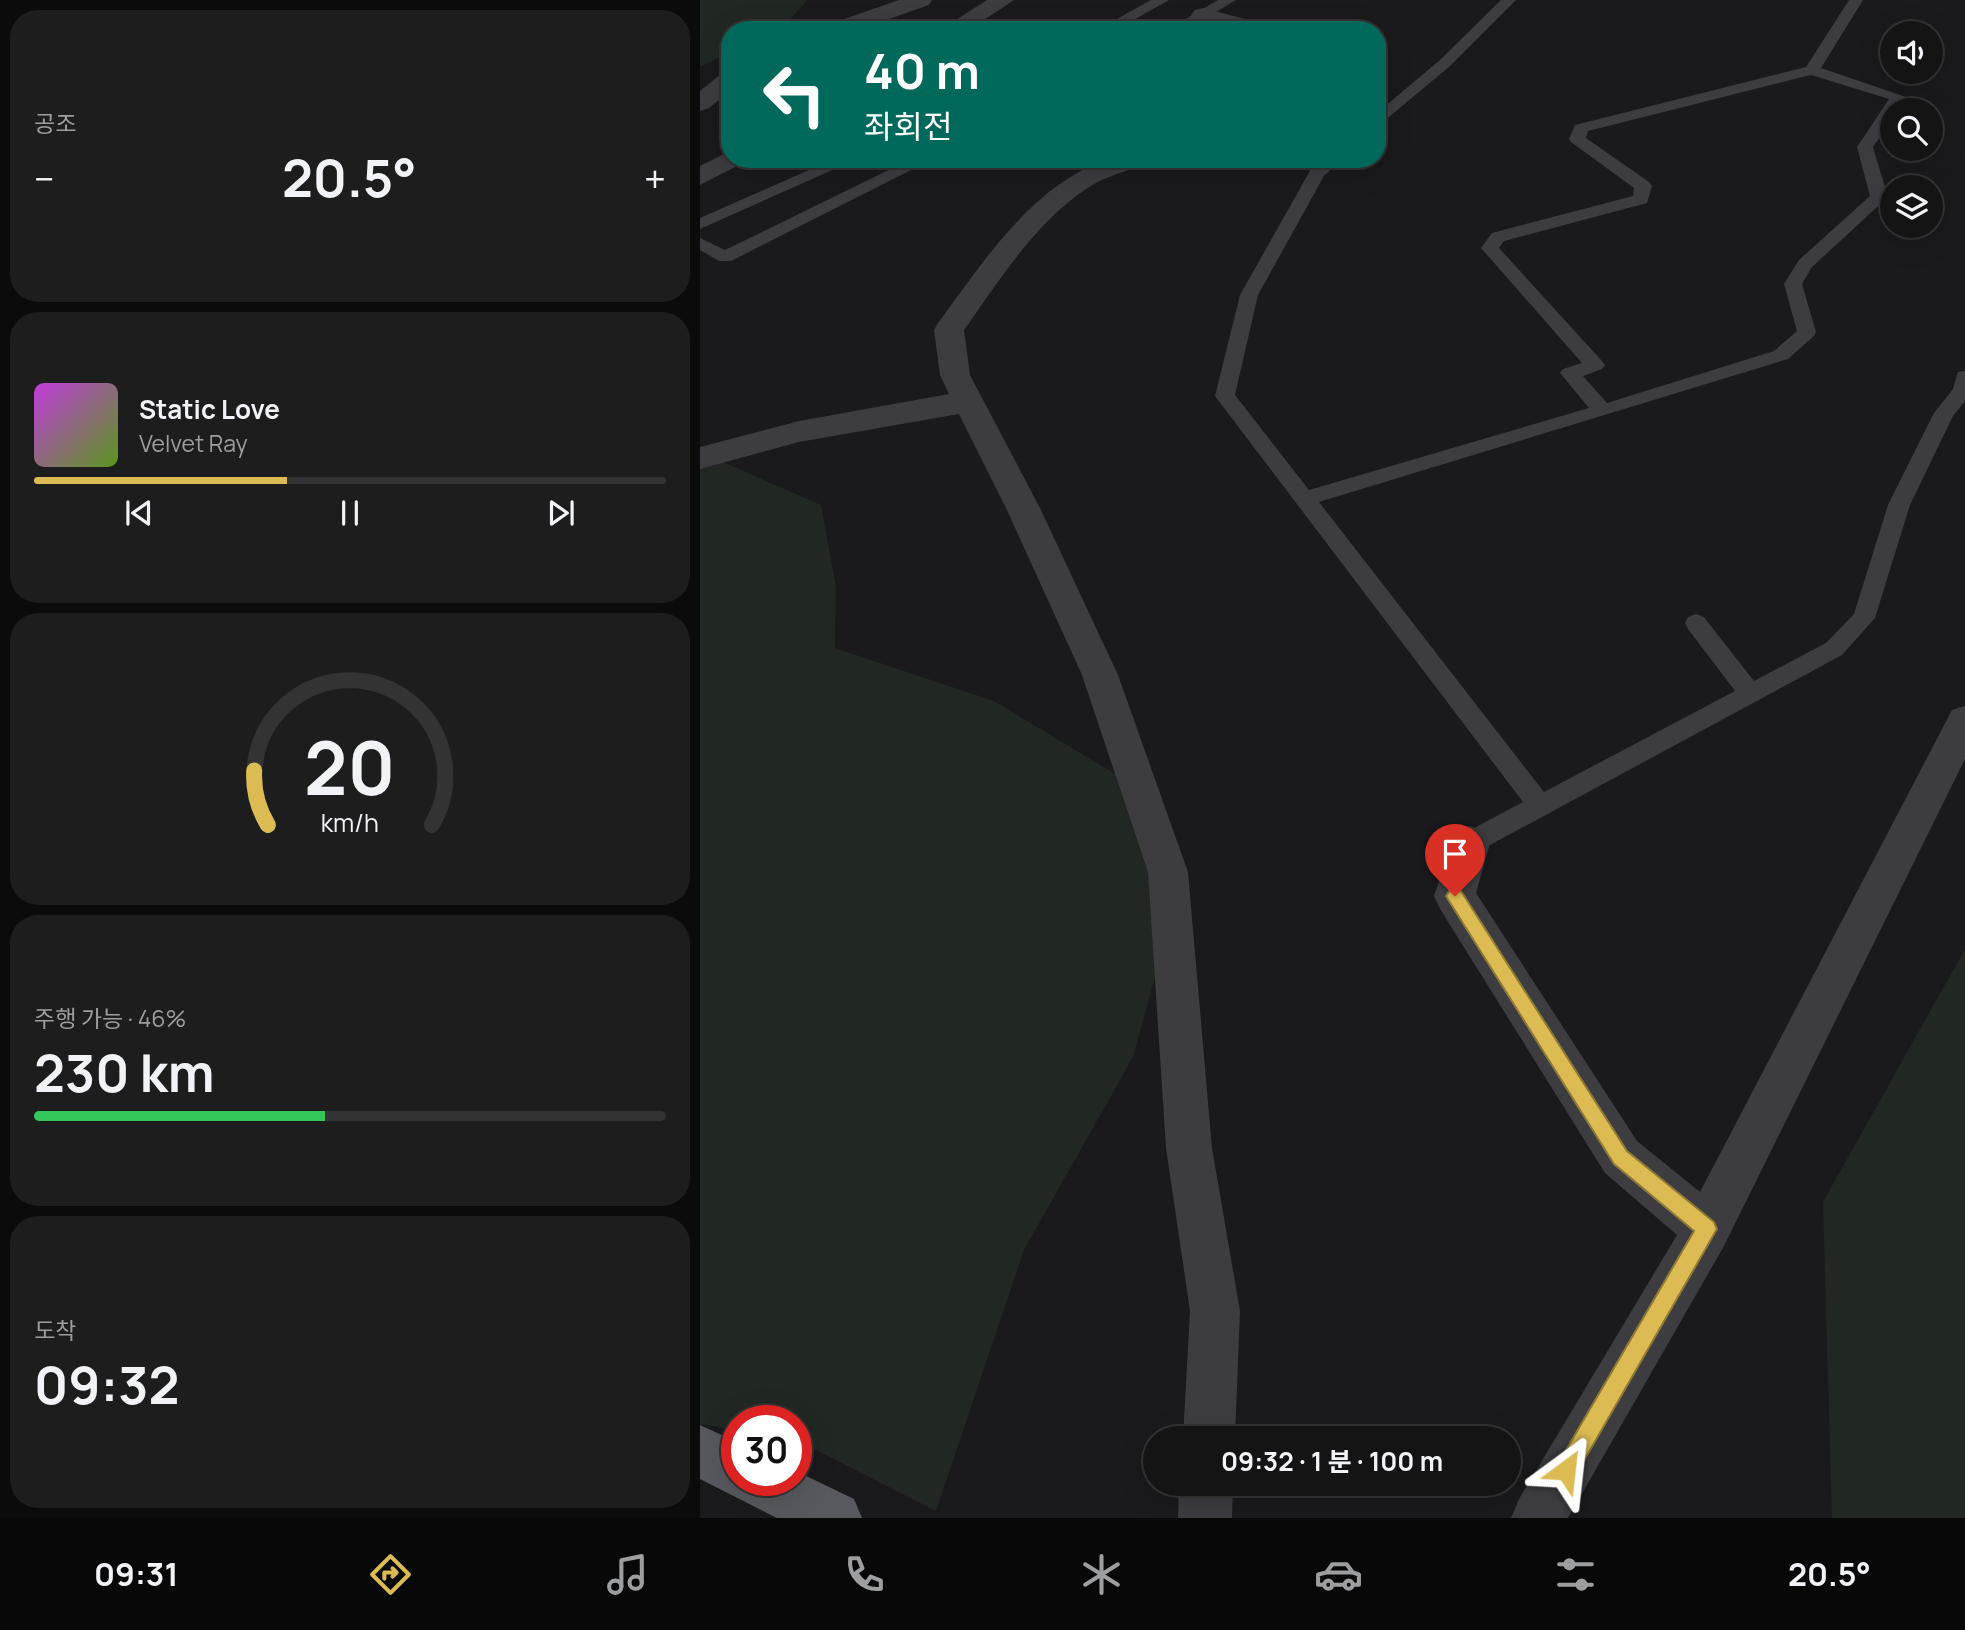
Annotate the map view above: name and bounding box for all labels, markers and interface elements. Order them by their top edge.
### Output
map controls [1880,21,1943,238]
button: sound [1880,21,1943,84]
text: 40 m [864,37,980,104]
icon: left [749,49,840,140]
button: search [1880,98,1943,161]
text: 좌회전 [864,104,952,148]
text: 공조 [34,107,76,139]
text: 20.5° [282,142,417,213]
text: − [34,152,55,204]
text: + [644,152,666,204]
button: layers [1880,175,1943,238]
text: Static Love [139,391,280,427]
text: Velvet Ray [139,427,248,459]
icon: previous [120,494,158,532]
icon: pause [331,494,369,532]
icon: next [542,494,580,532]
text: 20 [304,717,396,817]
text: km/h [321,805,379,840]
pin [1425,824,1485,896]
icon: arrive [1436,835,1474,873]
text: 주행 가능 · 46% [34,1002,186,1034]
text: 230 km [34,1037,215,1108]
text: 도착 [34,1314,76,1346]
text: 09:32 [34,1349,180,1420]
speed limit sign: 30 [721,1405,812,1496]
position arrow [1529,1433,1603,1507]
text: 09:32 · 1 분 · 100 m [1221,1443,1443,1479]
icon: directions [366,1550,415,1599]
icon: music [603,1550,652,1599]
icon: phone [840,1550,889,1599]
icon: climate [1077,1550,1126,1599]
icon: car [1314,1550,1363,1599]
icon: filters [1551,1550,1600,1599]
text: 09:31 [94,1552,178,1596]
text: 20.5° [1788,1552,1871,1596]

